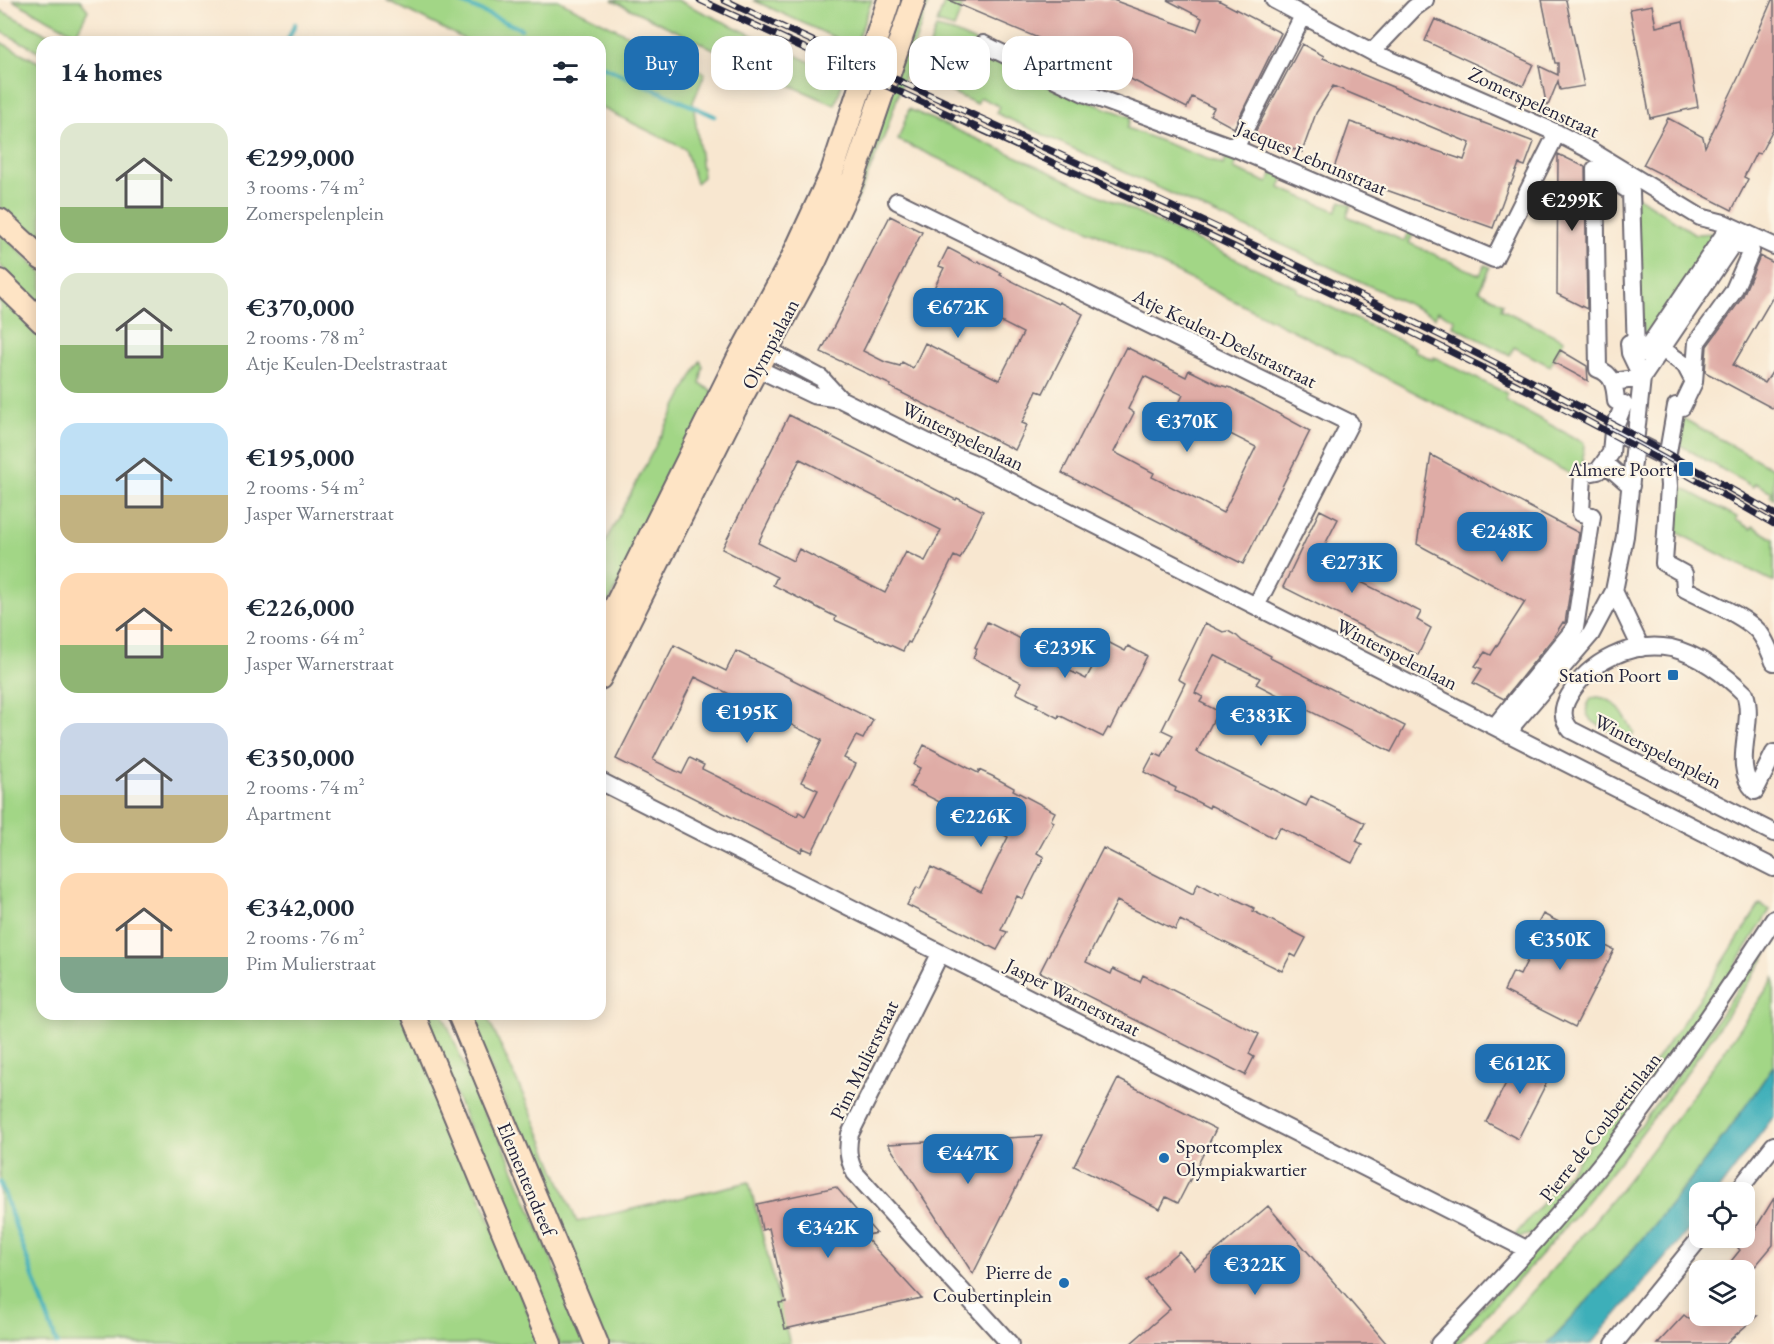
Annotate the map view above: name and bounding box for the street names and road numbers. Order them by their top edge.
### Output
street label: Zomerspelenstraat [1464,60,1604,144]
street label: Jacques Lebrunstraat [1231,114,1392,202]
street label: Atje Keulen-Deelstrastraat [1128,282,1322,394]
street label: Olympialaan [735,294,805,394]
street label: Winterspelenlaan [897,395,1029,477]
street label: Winterspelenlaan [1332,612,1463,696]
street label: Winterspelenplein [1590,708,1727,795]
street label: Jasper Warnerstraat [999,951,1145,1042]
street label: Pim Mulierstraat [824,995,904,1124]
street label: Pierre de Coubertinlaan [1533,1046,1667,1207]
street label: Elementendreef [491,1118,564,1242]

